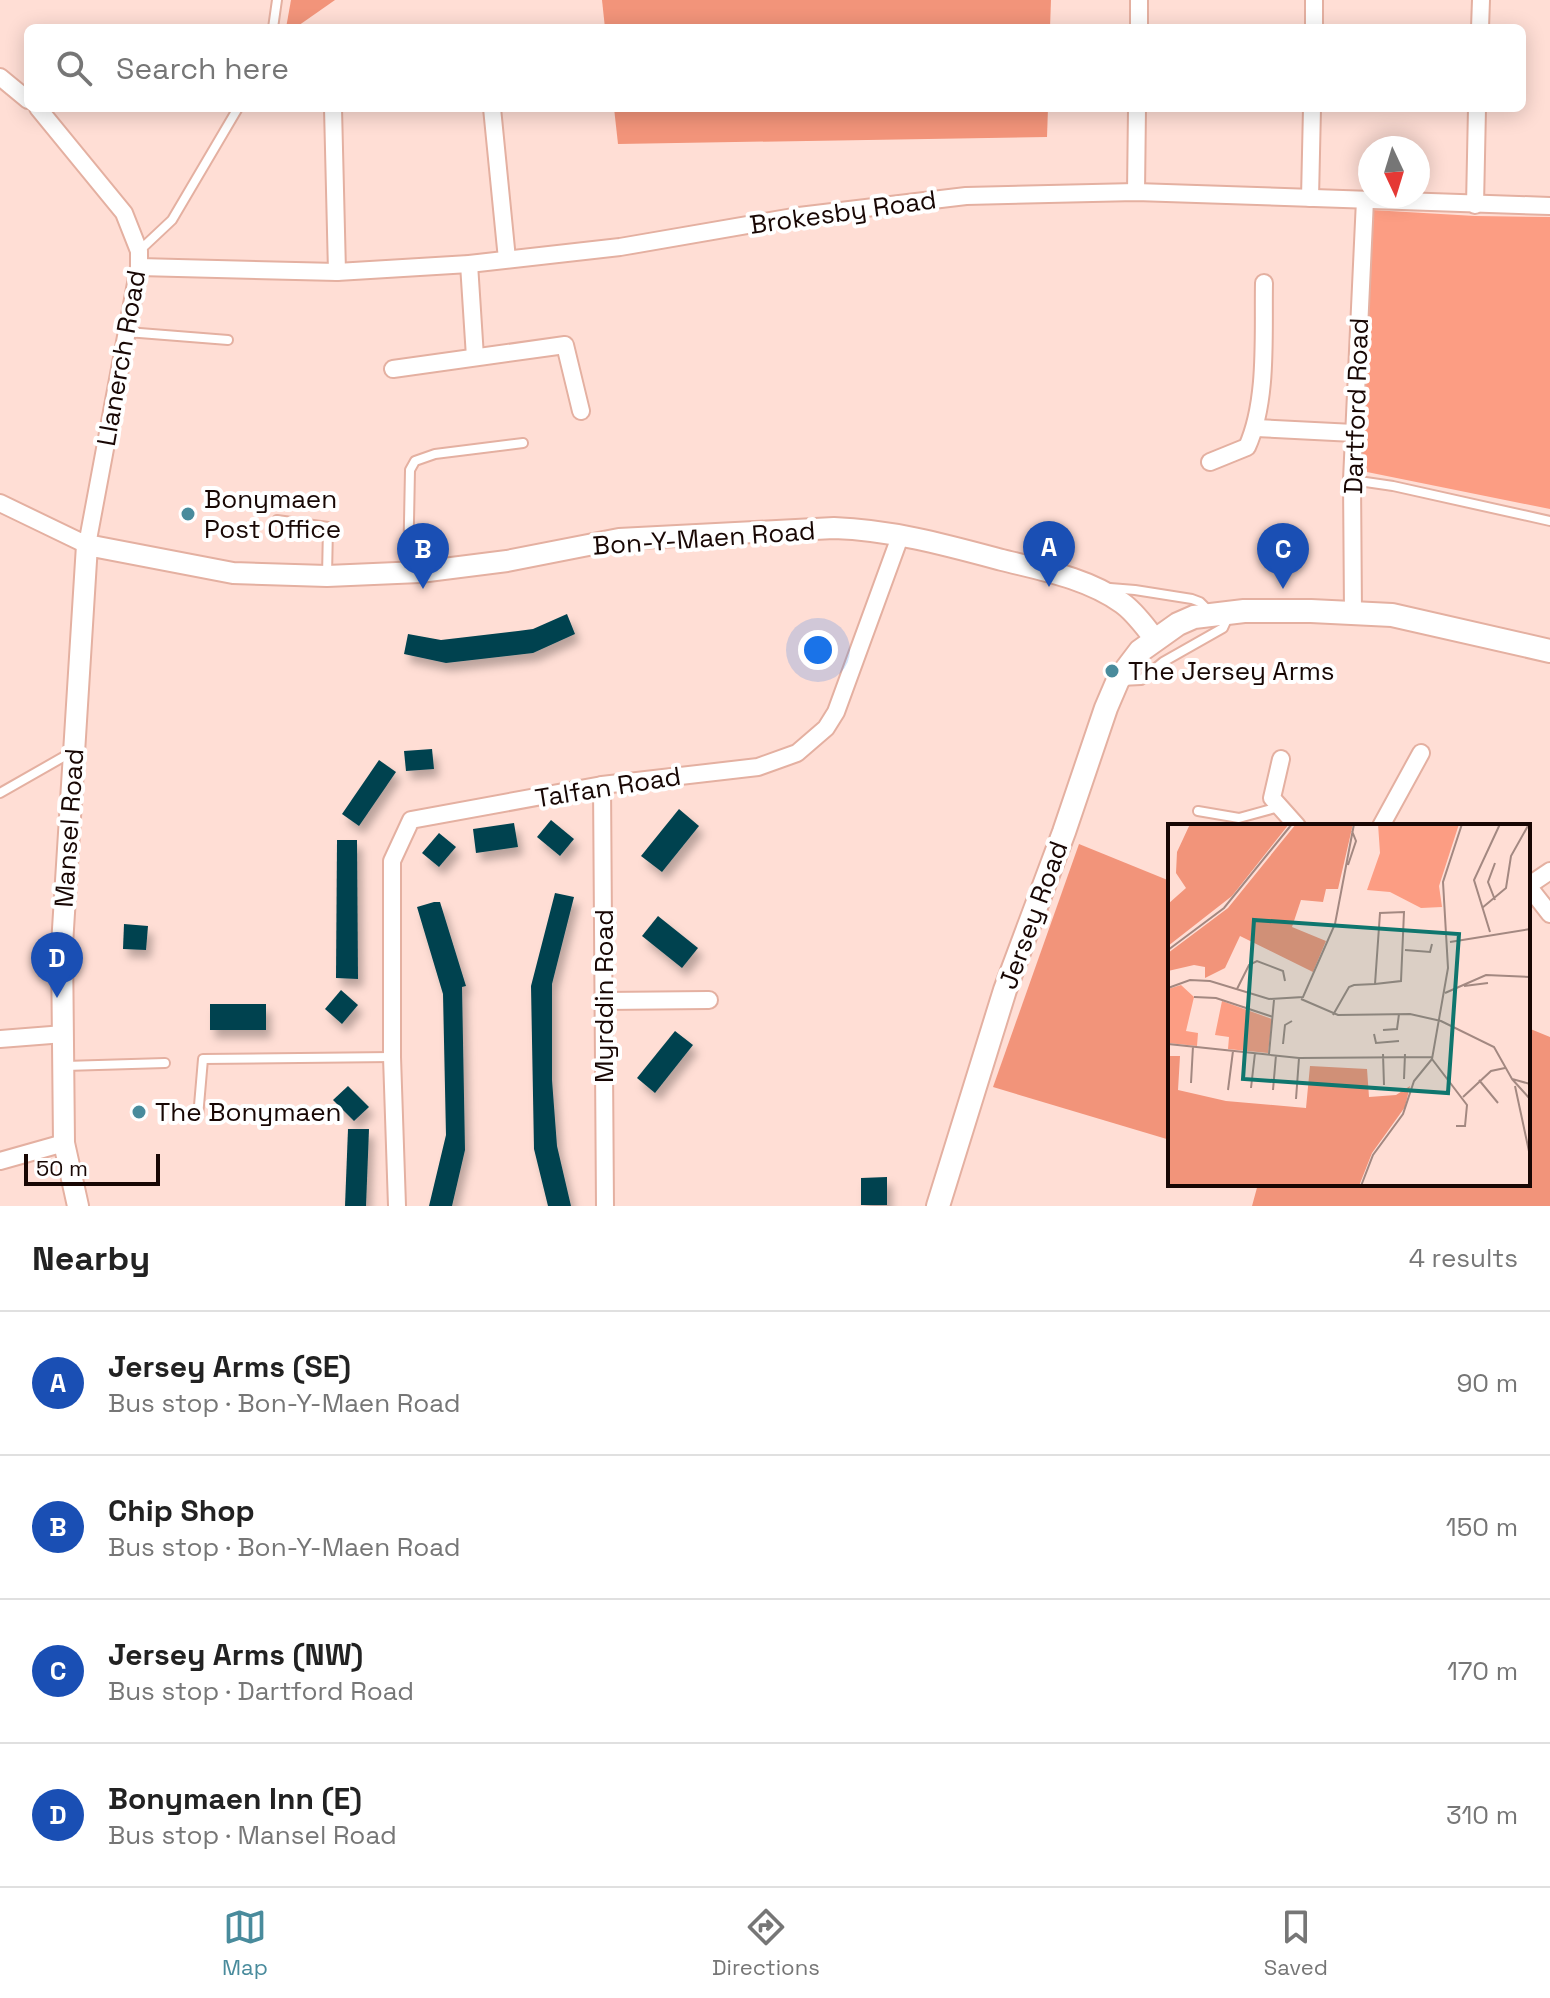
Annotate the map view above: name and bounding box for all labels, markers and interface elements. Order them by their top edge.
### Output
search box [24,24,1526,112]
icon: search [52,46,96,90]
text: Search here [116,49,289,88]
north arrow [1358,136,1430,208]
street label: Brokesby Road [747,182,939,242]
street label: Llanerch Road [89,267,153,449]
street label: Dartford Road [1336,317,1376,495]
place label: Bonymaen Post Office [204,482,341,546]
marker: Bonymaen Post Office [179,505,197,523]
street label: Bon-Y-Maen Road [592,513,816,563]
pin: A [1023,521,1075,587]
pin: B [397,523,449,589]
pin: C [1257,523,1309,589]
your location [798,630,838,670]
place label: The Jersey Arms [1128,654,1335,688]
marker: The Jersey Arms [1103,662,1121,680]
street label: Mansel Road [46,747,92,909]
street label: Talfan Road [533,759,683,815]
inset map [1168,824,1530,1186]
street label: Jersey Road [990,836,1076,994]
street label: Myrddin Road [587,909,621,1083]
pin: D [31,932,83,998]
place label: The Bonymaen [155,1095,341,1129]
marker: The Bonymaen [130,1103,148,1121]
scale bar [24,1150,160,1186]
text: 50 m [36,1154,88,1182]
text: Nearby [32,1237,150,1280]
text: 4 results [1409,1241,1518,1275]
text: Jersey Arms (SE) [108,1347,351,1386]
text: A [50,1366,66,1400]
text: 90 m [1456,1366,1518,1400]
text: Bus stop · Bon-Y-Maen Road [108,1386,461,1420]
text: Chip Shop [108,1491,255,1530]
text: B [49,1510,67,1544]
text: 150 m [1446,1510,1518,1544]
text: Bus stop · Bon-Y-Maen Road [108,1530,461,1564]
text: Jersey Arms (NW) [108,1635,363,1674]
text: C [50,1654,66,1688]
text: 170 m [1447,1654,1518,1688]
text: Bus stop · Dartford Road [108,1674,414,1708]
text: Bonymaen Inn (E) [108,1779,362,1818]
text: D [49,1798,67,1832]
text: 310 m [1446,1798,1518,1832]
text: Bus stop · Mansel Road [108,1818,397,1852]
tab: Map [222,1905,268,1981]
tab: Directions [712,1905,820,1981]
tab: Saved [1264,1905,1328,1981]

